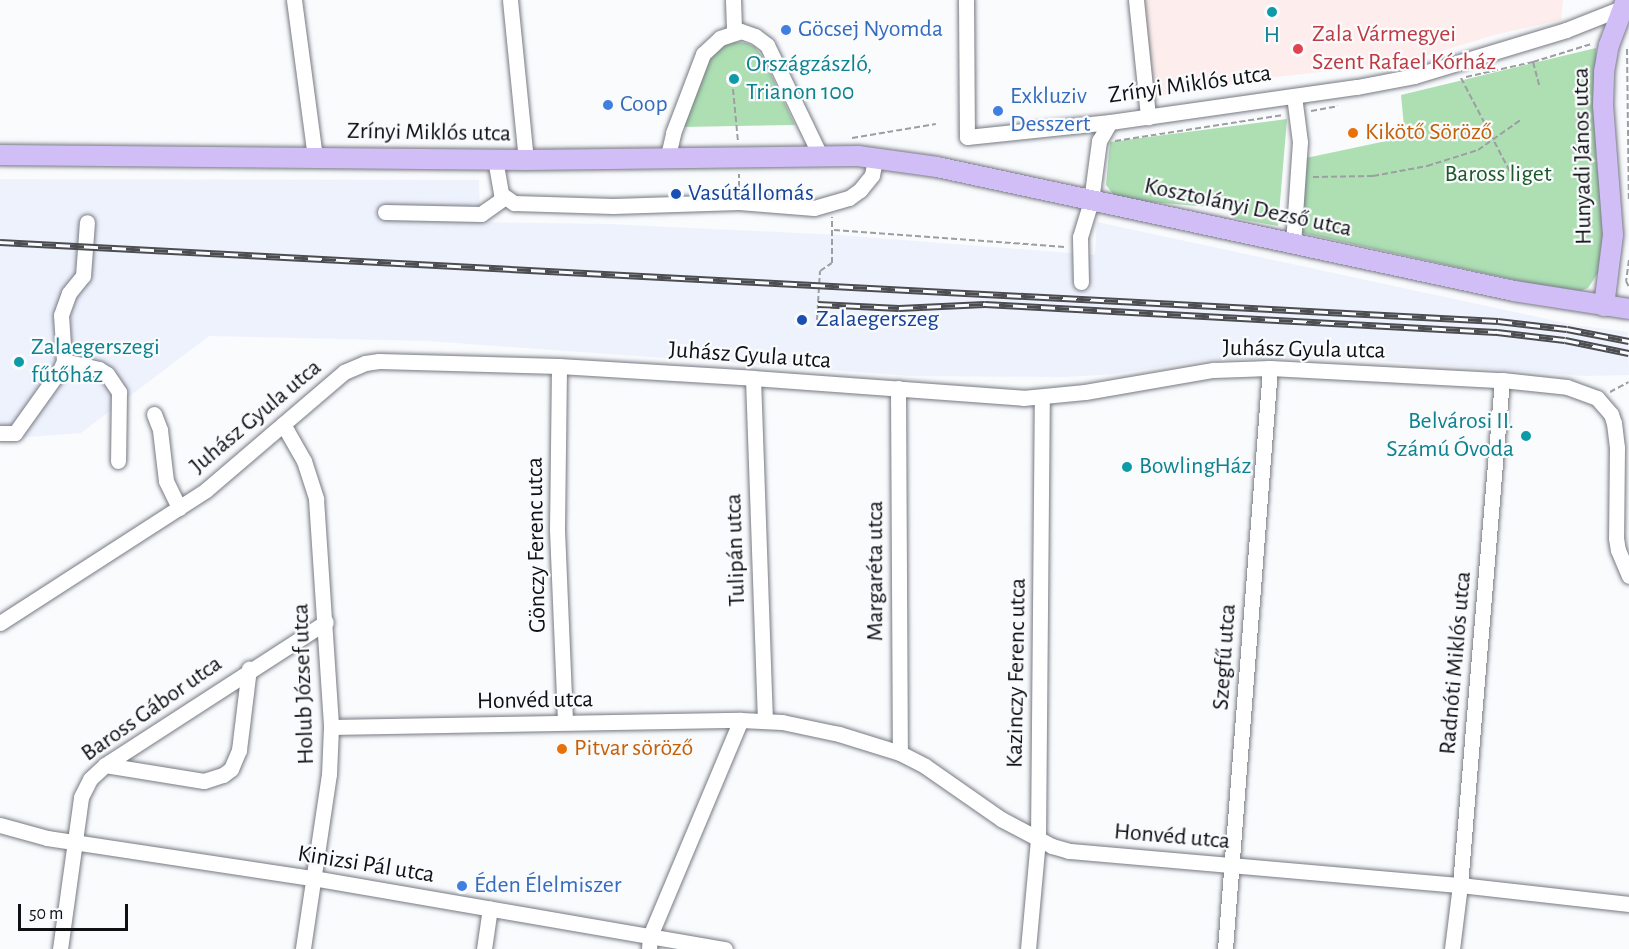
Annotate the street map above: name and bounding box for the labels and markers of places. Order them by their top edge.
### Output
marker: H [1265,5,1279,19]
place label: Göcsej Nyomda [798,16,943,44]
place label: Zala Vármegyei Szent Rafael Kórház [1312,21,1496,77]
place label: H [1264,22,1280,50]
marker: Göcsej Nyomda [779,23,793,37]
marker: Zala Vármegyei Szent Rafael Kórház [1289,40,1307,58]
place label: Országzászló, Trianon 100 [746,51,872,107]
marker: Országzászló, Trianon 100 [727,72,741,86]
place label: Exkluziv Desszert [1010,83,1090,139]
place label: Coop [620,91,668,119]
marker: Coop [601,98,615,112]
marker: Exkluziv Desszert [991,104,1005,118]
place label: Kikötő Söröző [1365,119,1492,147]
marker: Kikötő Söröző [1346,126,1360,140]
place label: Vasútállomás [688,180,814,208]
marker: Vasútállomás [669,187,683,201]
place label: Zalaegerszeg [816,306,939,334]
marker: Zalaegerszeg [793,311,811,329]
place label: Zalaegerszegi fűtőház [31,334,160,390]
marker: Zalaegerszegi fűtőház [12,355,26,369]
place label: Belvárosi II. Számú Óvoda [1386,408,1514,464]
marker: Belvárosi II. Számú Óvoda [1519,429,1533,443]
place label: BowlingHáz [1139,453,1252,481]
marker: BowlingHáz [1120,460,1134,474]
place label: Pitvar söröző [574,735,693,763]
marker: Pitvar söröző [555,742,569,756]
place label: Éden Élelmiszer [474,872,622,900]
marker: Éden Élelmiszer [455,879,469,893]

